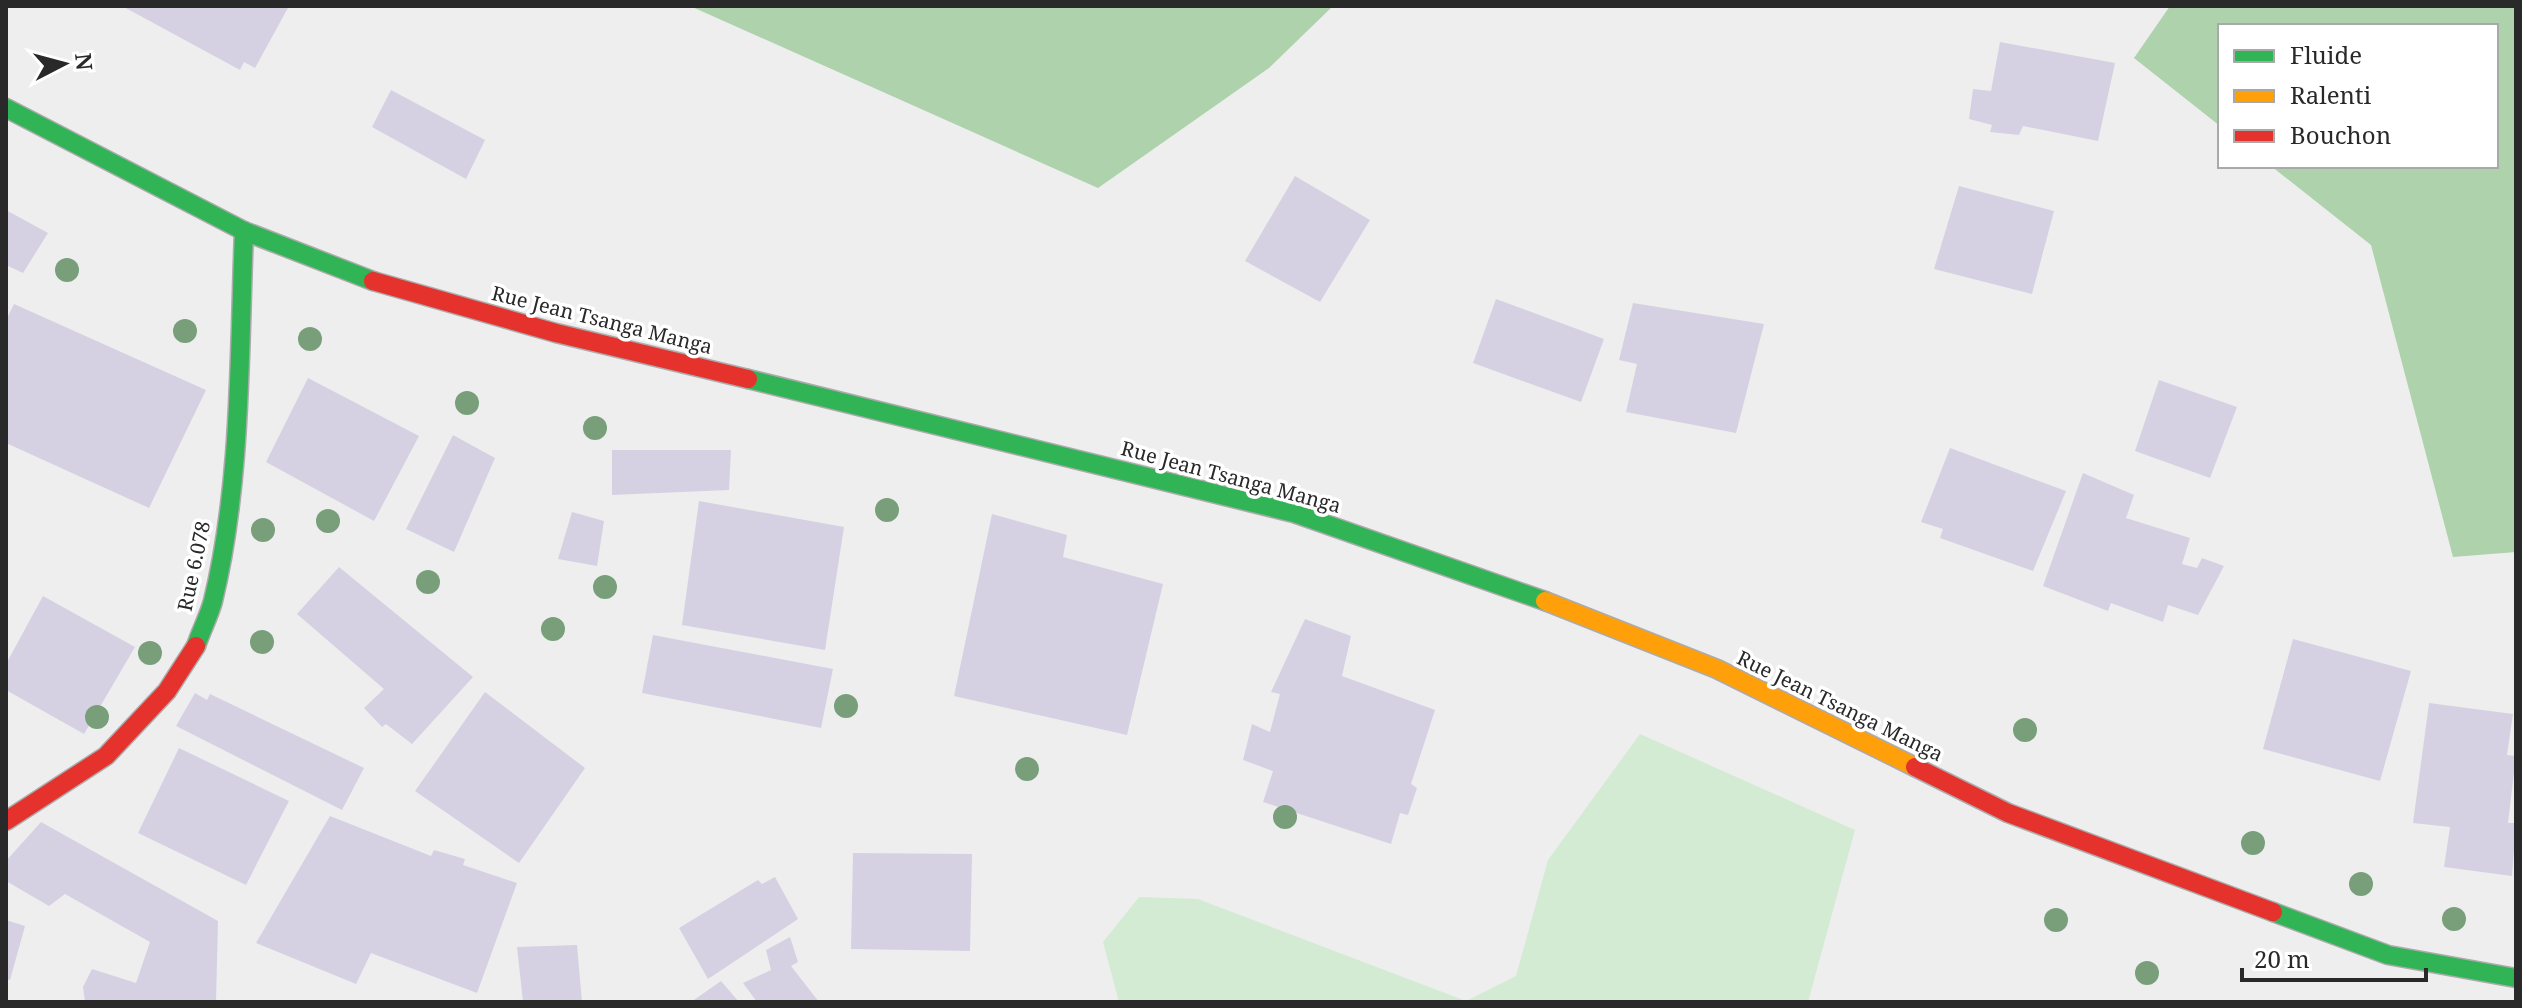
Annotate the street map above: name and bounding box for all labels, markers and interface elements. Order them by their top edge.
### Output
north arrow [24,24,104,104]
legend [2218,24,2498,168]
text: Fluide [2290,38,2362,71]
text: N [69,52,101,72]
text: Ralenti [2290,78,2371,111]
text: Bouchon [2290,118,2391,151]
street label: Rue Jean Tsanga Manga [489,279,715,360]
street label: Rue Jean Tsanga Manga [1118,434,1344,519]
street label: Rue 6.078 [171,518,216,613]
street label: Rue Jean Tsanga Manga [1733,644,1948,767]
scale bar [2242,932,2426,982]
text: 20 m [2254,942,2310,975]

